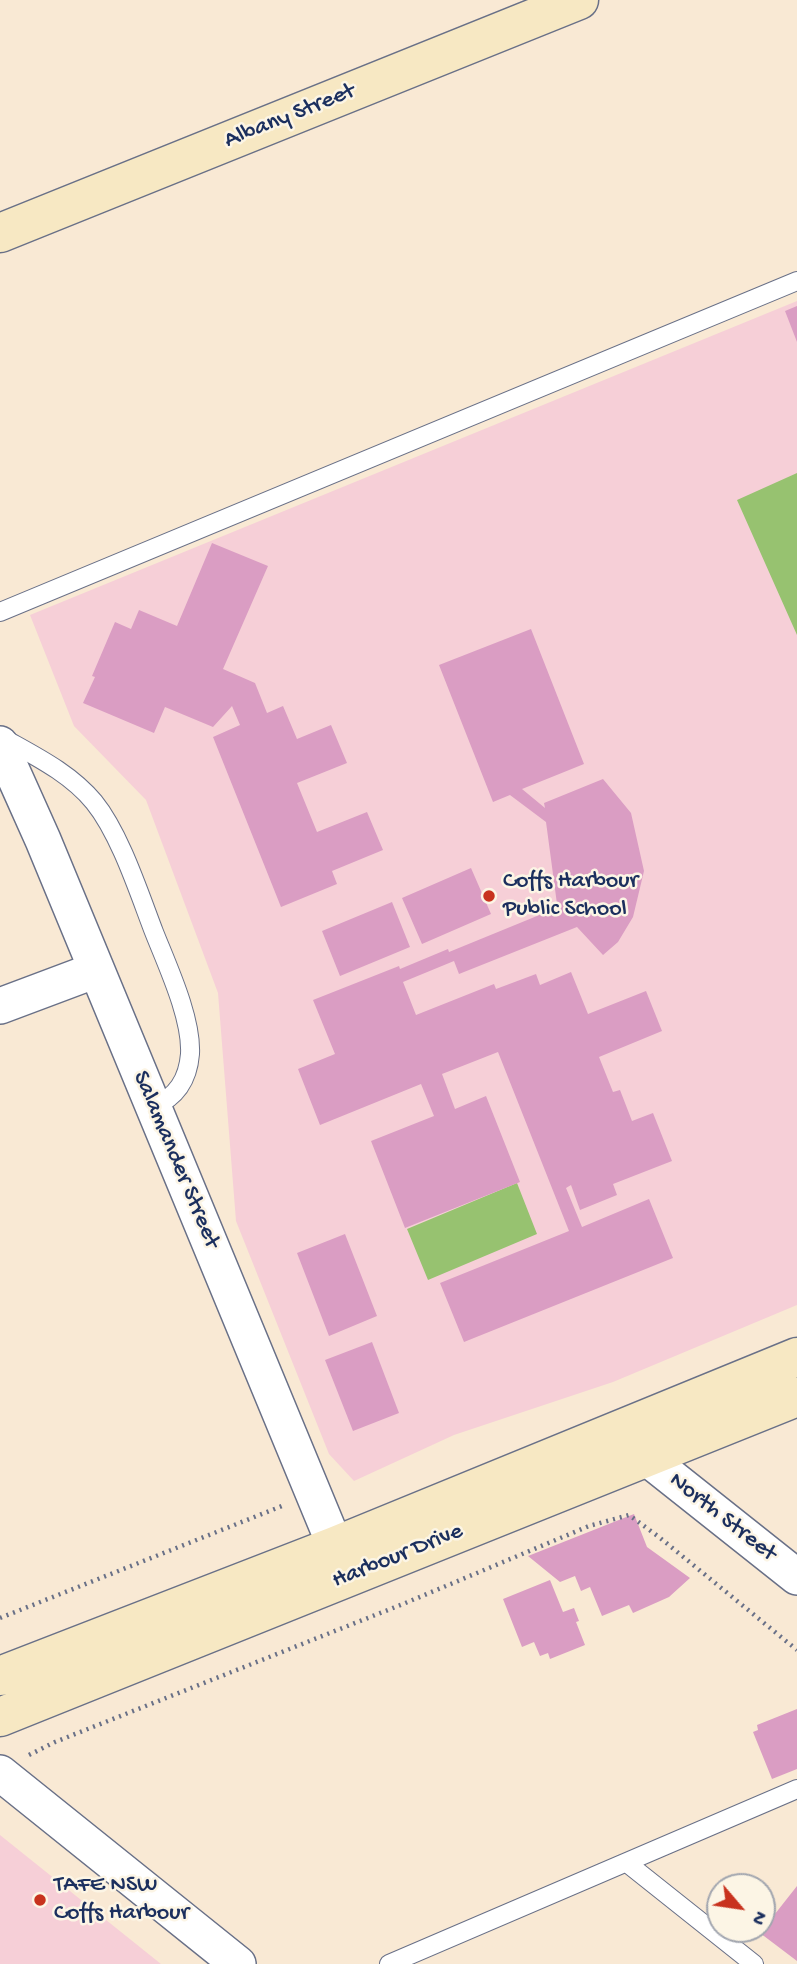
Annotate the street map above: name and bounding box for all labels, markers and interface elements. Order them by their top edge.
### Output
street label: Albany Street [220,78,360,156]
place label: Coffs Harbour Public School [503,868,638,924]
marker: Coffs Harbour Public School [481,888,497,904]
street label: Salamander Street [125,1067,225,1253]
street label: North Street [662,1467,782,1569]
street label: Harbour Drive [328,1518,468,1596]
place label: TAFE NSW Coffs Harbour [54,1872,189,1928]
north arrow [706,1873,776,1943]
marker: TAFE NSW Coffs Harbour [32,1892,48,1908]
text: N [745,1906,771,1928]

